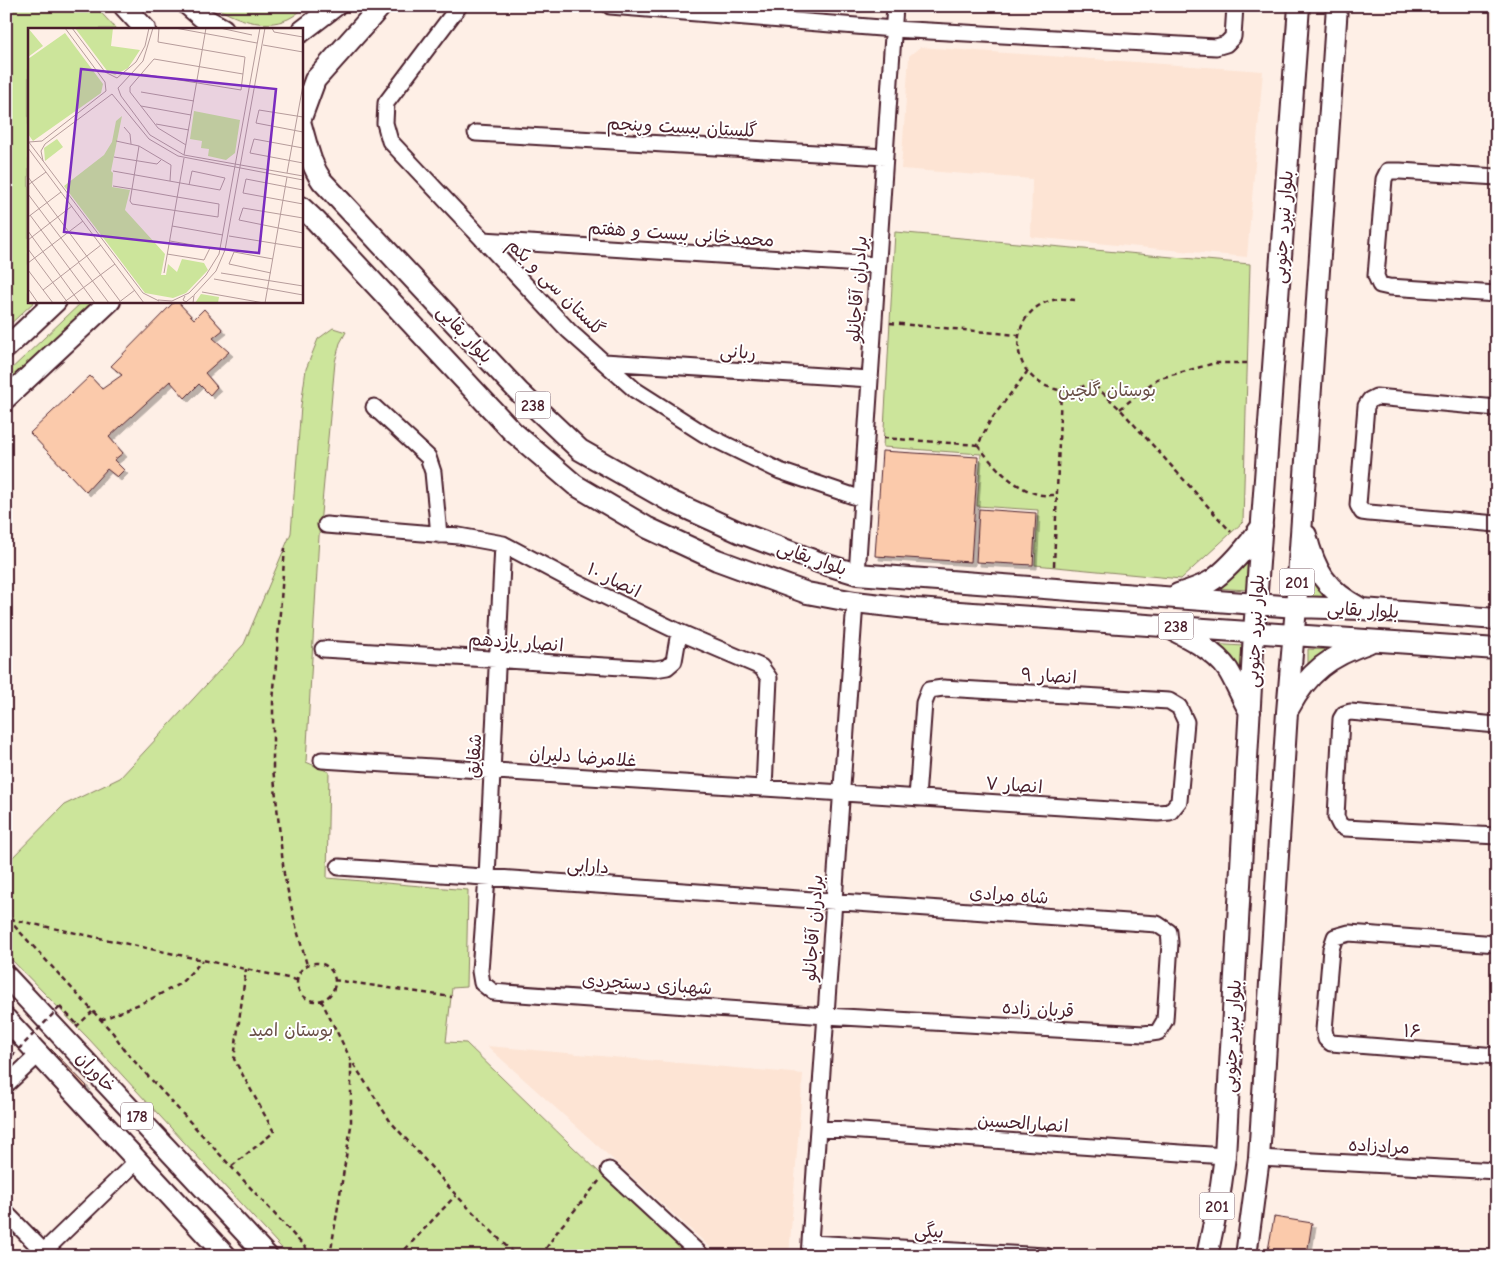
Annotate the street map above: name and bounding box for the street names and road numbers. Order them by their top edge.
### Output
street label: گلستان بیست وپنجم [606,113,758,145]
street label: بلوار نبرد جنوبی [1269,170,1299,284]
street label: محمدخانی بیست و هفتم [587,218,775,254]
street label: گلستان سی و یکم [501,234,609,343]
street label: برادران آقاجانلو [843,235,873,344]
street label: بلوار بقایی [432,301,497,368]
street label: ربانی [719,341,757,364]
road number: 238 [516,392,550,418]
street label: بلوار بقایی [774,537,849,580]
street label: انصار ۱۰ [584,559,644,602]
road number: 201 [1280,568,1314,596]
street label: بلوار نبرد جنوبی [1242,574,1270,688]
street label: بلوار بقایی [1326,598,1400,623]
road number: 238 [1158,612,1194,640]
street label: انصار یازدهم [467,629,564,659]
street label: انصار ۹ [1021,665,1077,688]
street label: شقایق [463,733,486,779]
street label: غلامرضا دلیران [529,743,637,772]
street label: انصار ۷ [985,773,1043,798]
street label: دارابی [566,855,610,878]
street label: برادران آقاجانلو [799,874,829,983]
street label: شاه مرادی [969,882,1049,909]
street label: شهبازی دستجردی [581,969,713,1000]
street label: بلوار نبرد جنوبی [1219,979,1247,1093]
street label: قربان زاده [1001,997,1075,1022]
street label: ۱۶ [1403,1020,1421,1043]
street label: خاوران [71,1047,120,1097]
road number: 178 [121,1102,153,1130]
street label: انصارالحسین [977,1110,1069,1137]
street label: مرادزاده [1348,1134,1410,1159]
road number: 201 [1200,1192,1234,1220]
street label: بیگی [914,1220,944,1243]

